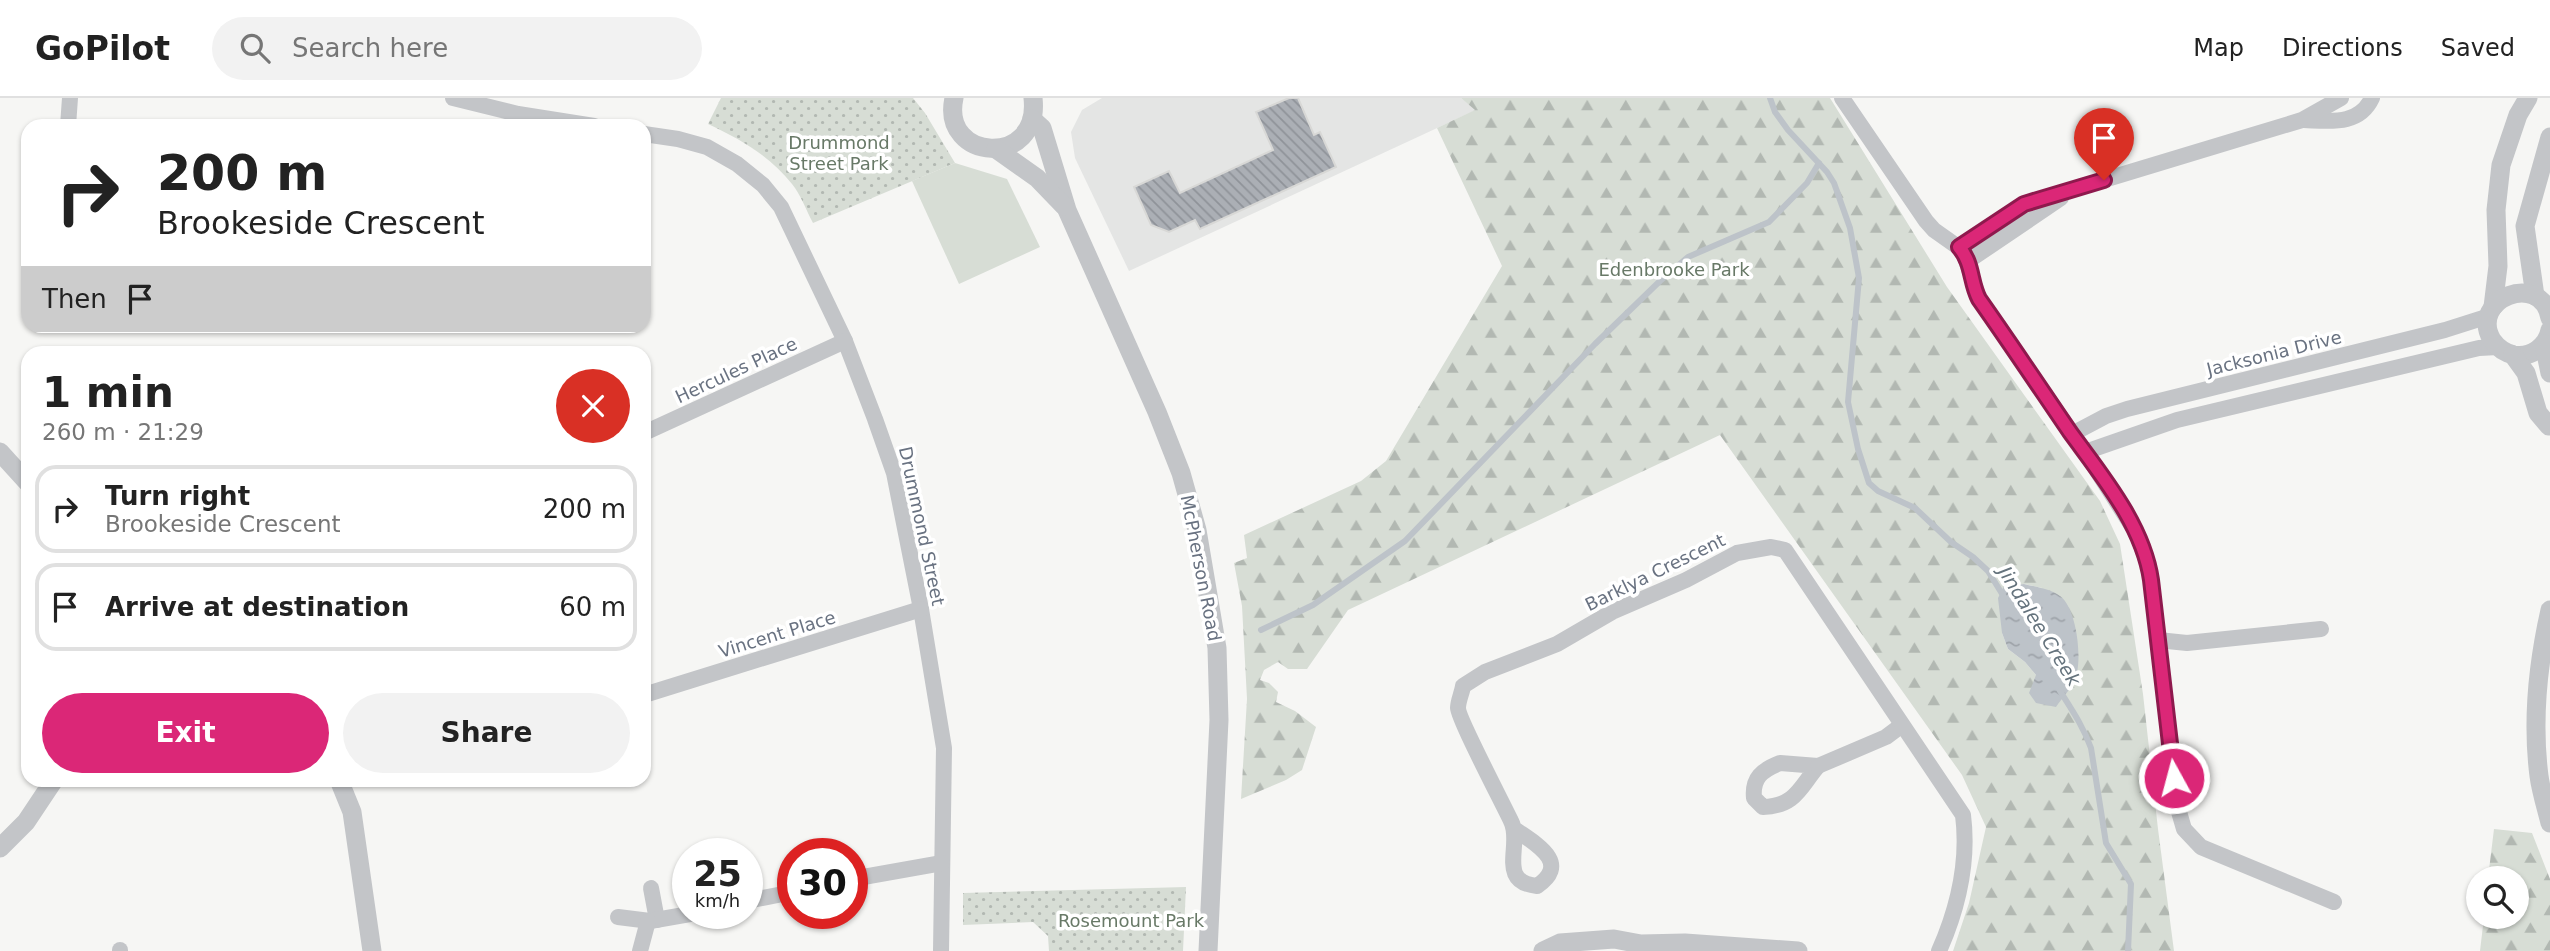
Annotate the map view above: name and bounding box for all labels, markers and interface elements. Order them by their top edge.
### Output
search box [212,17,702,80]
text: GoPilot [35,29,170,68]
icon: search [236,29,274,67]
text: Search here [292,33,448,63]
text: Map [2193,34,2244,62]
text: Directions [2282,34,2403,62]
text: Saved [2441,34,2515,62]
pin [2074,108,2134,180]
icon: arrive [2085,119,2123,157]
park label: Drummond Street Park [788,132,890,174]
text: 200 m [157,145,327,202]
icon: right [42,147,133,238]
text: Brookeside Crescent [157,204,485,242]
park label: Edenbrooke Park [1598,259,1750,280]
icon: arrive [121,280,159,318]
text: Then [42,284,107,314]
street label: Jacksonia Drive [2203,326,2344,380]
street label: Hercules Place [672,333,800,407]
text: 1 min [42,368,174,417]
button: close [556,369,630,443]
text: 260 m · 21:29 [42,419,204,445]
street label: Drummond Street [895,445,949,607]
text: Turn right [105,481,250,511]
icon: right [46,490,84,528]
street label: McPherson Road [1176,493,1226,643]
text: 200 m [543,494,626,524]
text: Brookeside Crescent [105,511,341,537]
street label: Barklya Crescent [1582,529,1728,615]
water label: Jindalee Creek [1992,559,2086,691]
icon: arrive [46,588,84,626]
text: Arrive at destination [105,592,409,622]
text: 60 m [559,592,626,622]
street label: Vincent Place [716,606,838,662]
button: Exit [42,693,329,773]
button: Share [343,693,630,773]
position arrow [2137,741,2211,815]
speed limit sign: 30 [777,838,868,929]
text: 25 [693,854,742,894]
map controls [2466,866,2529,929]
button: search [2466,866,2529,929]
text: km/h [695,890,740,911]
park label: Rosemount Park [1058,910,1205,931]

